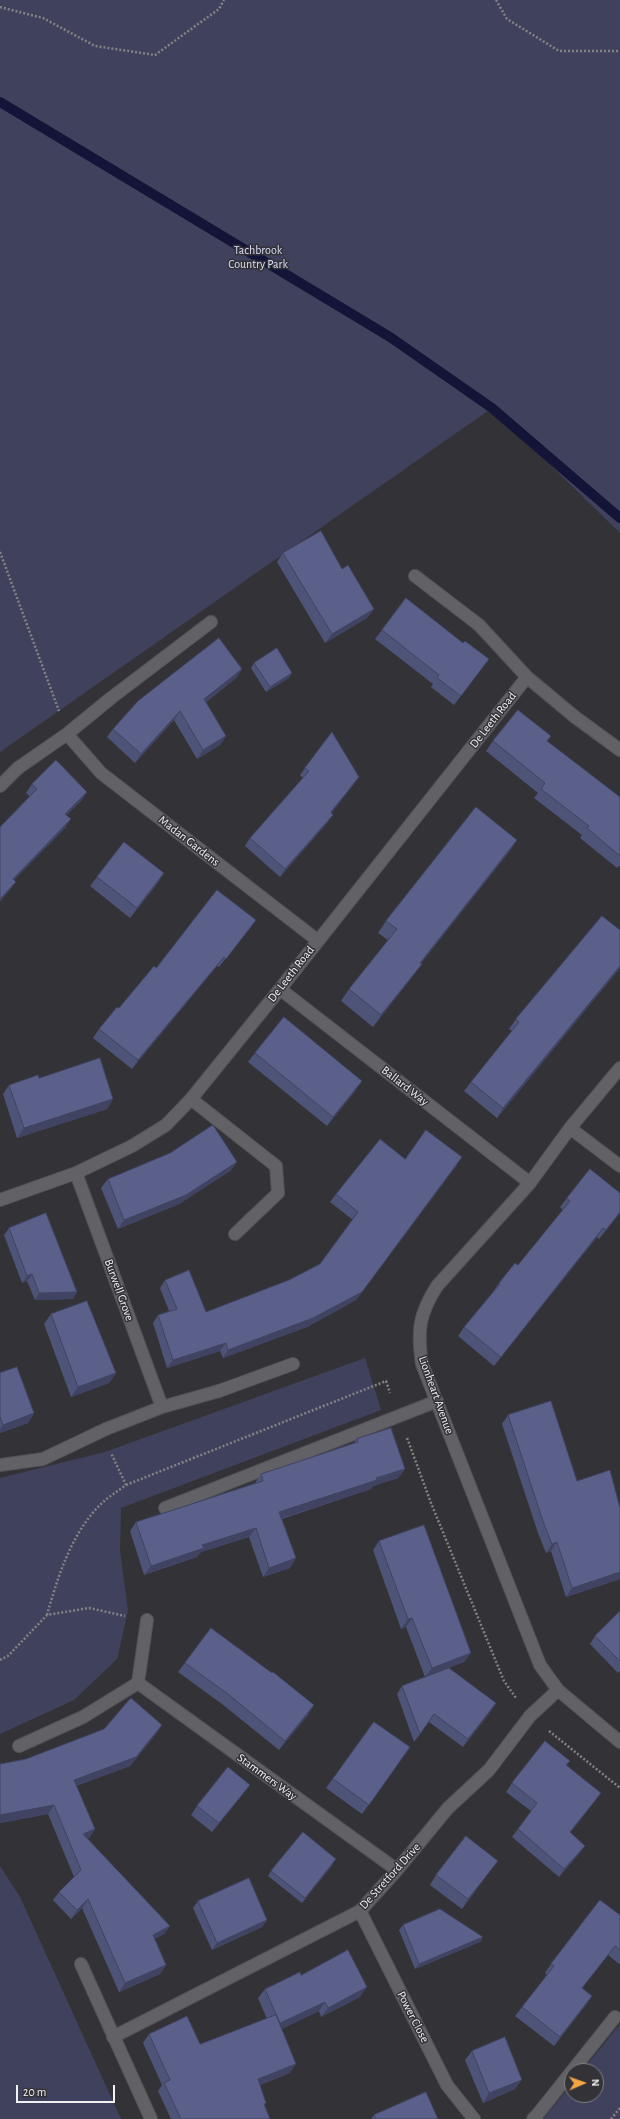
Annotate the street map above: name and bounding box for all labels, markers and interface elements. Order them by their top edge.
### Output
park label: Tachbrook Country Park [228,243,288,271]
street label: De Leeth Road [467,689,519,751]
street label: Madan Gardens [156,813,222,869]
street label: De Leeth Road [265,943,317,1005]
street label: Ballard Way [379,1063,431,1109]
street label: Burwell Grove [101,1257,137,1323]
street label: Lionheart Avenue [415,1354,457,1436]
street label: Stammers Way [234,1750,300,1804]
street label: De Stretford Drive [356,1840,424,1912]
street label: Power Close [394,1989,432,2045]
north arrow [564,2063,604,2103]
scale bar [18,2077,117,2103]
text: N [590,2079,601,2087]
text: 20 m [23,2086,46,2098]

